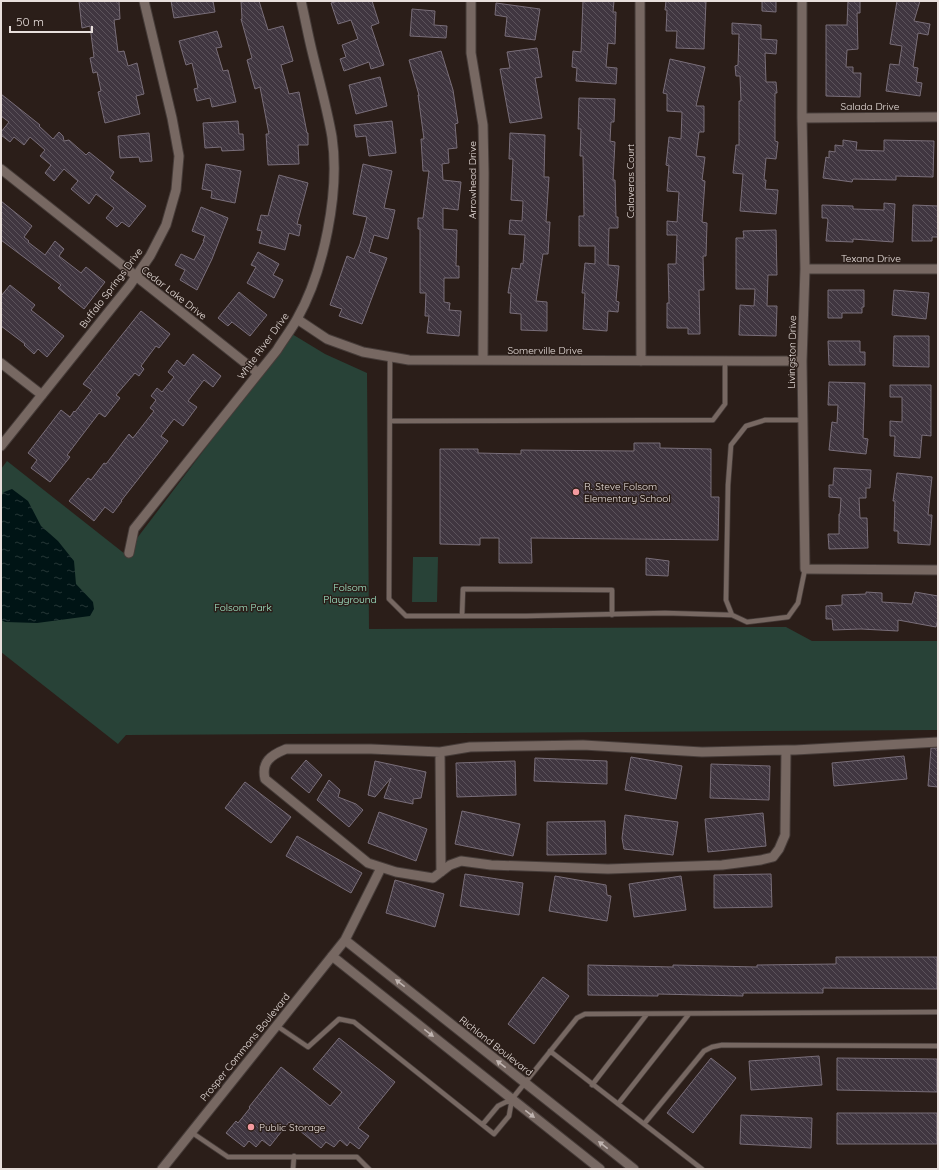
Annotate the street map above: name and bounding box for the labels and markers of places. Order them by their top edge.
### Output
place label: R. Steve Folsom Elementary School [584,480,671,505]
marker: R. Steve Folsom Elementary School [571,487,581,497]
place label: Public Storage [259,1121,326,1134]
marker: Public Storage [246,1122,256,1132]

